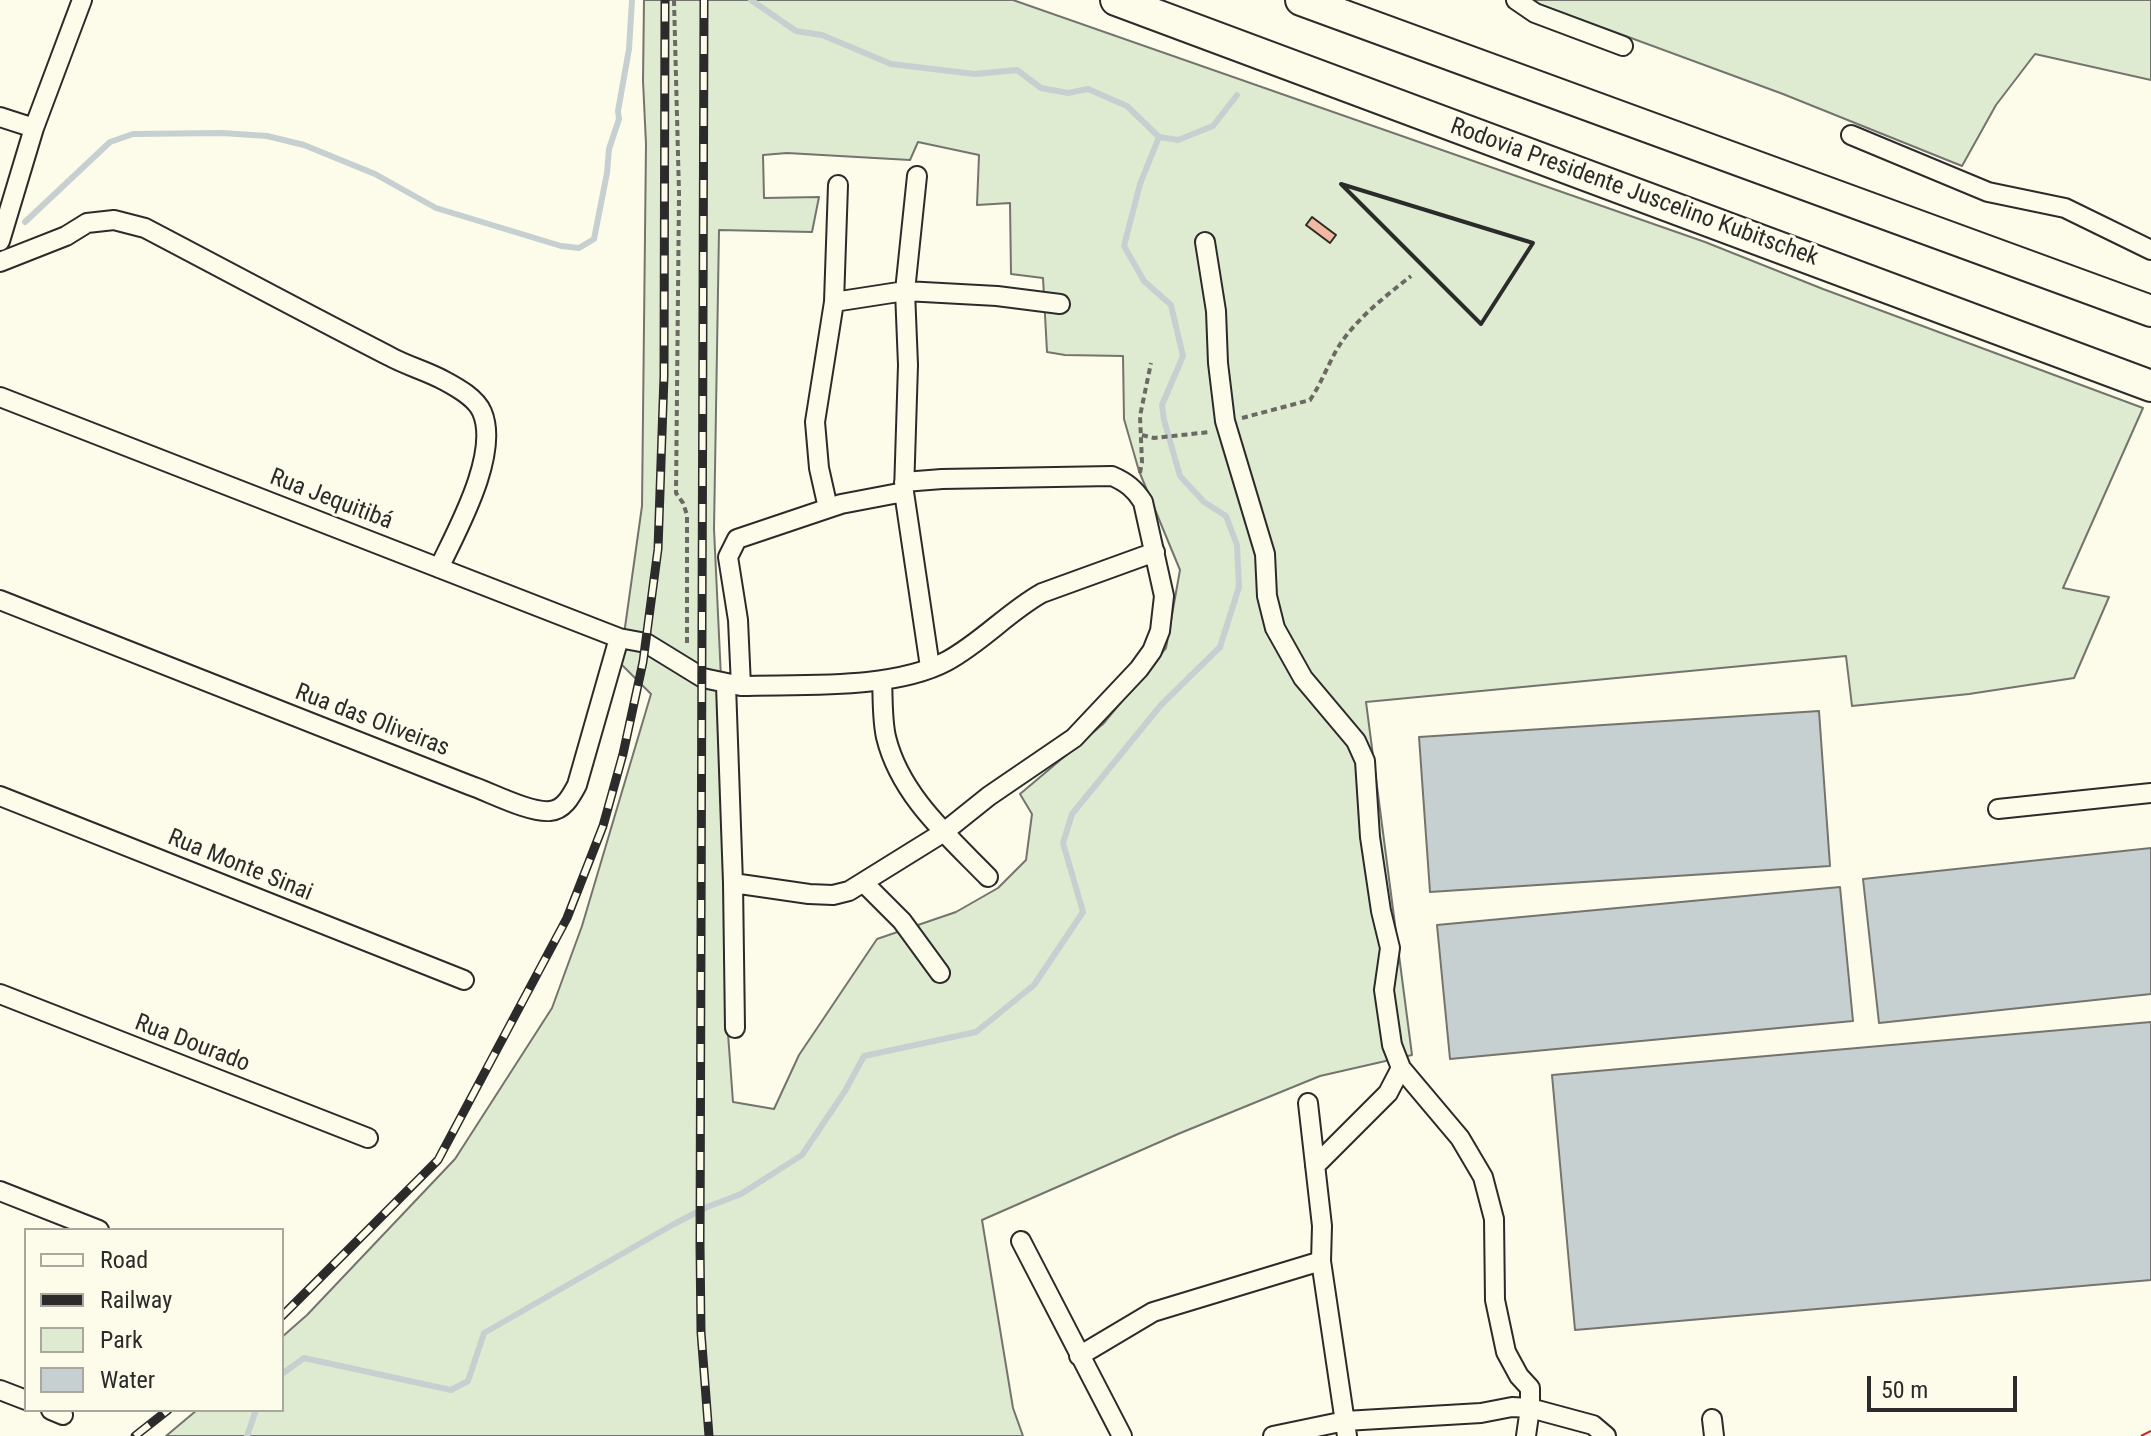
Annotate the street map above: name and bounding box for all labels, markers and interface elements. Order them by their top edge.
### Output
street label: Rodovia Presidente Juscelino Kubitschek [1446,113,1822,273]
street label: Rua Jequitibá [266,463,396,537]
street label: Rua das Oliveiras [291,678,453,764]
street label: Rua Monte Sinai [163,824,317,908]
street label: Rua Dourado [130,1009,254,1079]
legend [24,1228,284,1412]
text: Road [100,1246,148,1274]
text: Railway [100,1286,172,1314]
text: Park [100,1326,143,1354]
scale bar [1871,1360,2021,1410]
text: Water [100,1366,155,1394]
text: 50 m [1881,1376,1928,1404]

